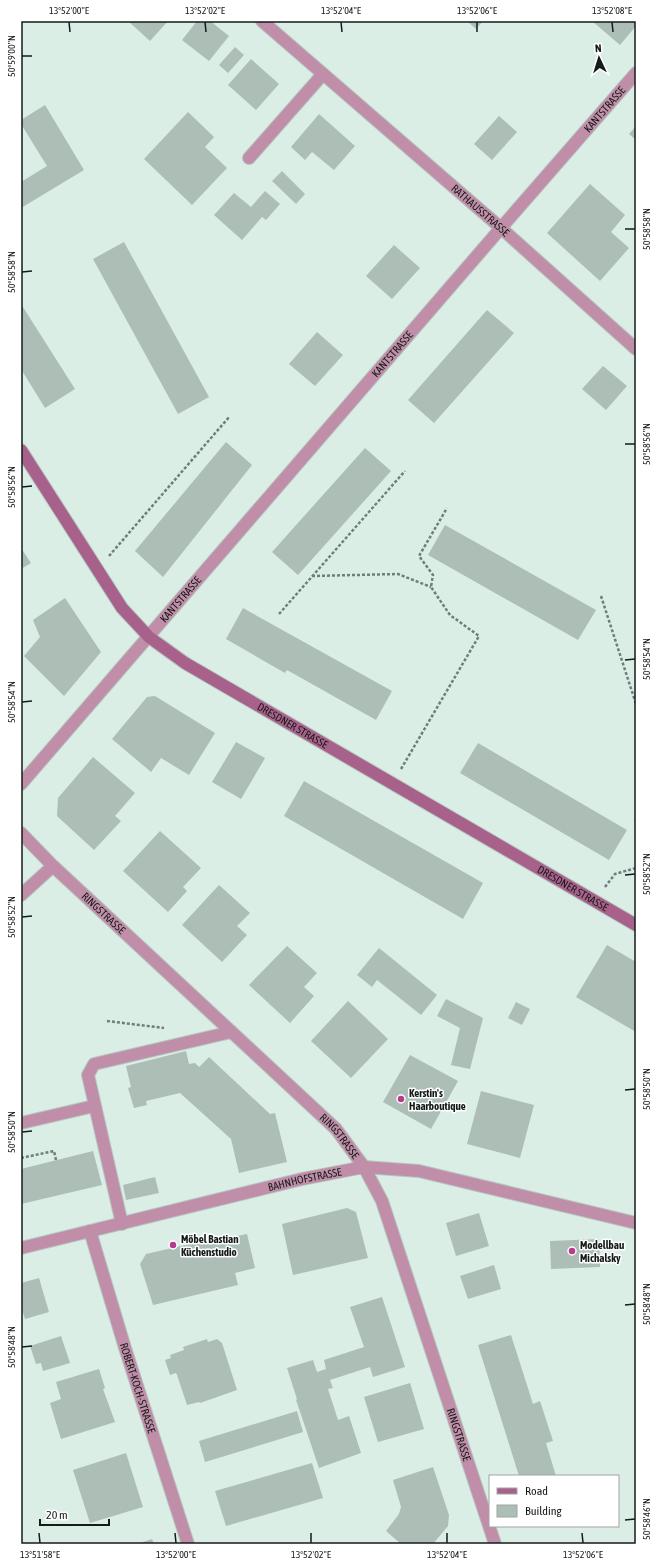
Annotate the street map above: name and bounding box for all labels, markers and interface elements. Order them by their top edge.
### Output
text: 13°52'00"E [49,5,90,16]
text: 13°52'02"E [185,5,226,16]
text: 13°52'04"E [321,5,362,16]
text: 13°52'06"E [457,5,498,16]
text: 13°52'08"E [592,5,633,16]
text: 50°59'00"N [6,35,17,77]
north arrow [579,38,619,78]
text: N [595,42,602,54]
street label: KANTSTRASSE [581,84,628,134]
street label: RATHAUSSTRASSE [449,182,512,239]
text: 50°58'58"N [641,208,652,250]
text: 50°58'58"N [6,251,17,293]
street label: KANTSTRASSE [369,329,415,379]
text: 50°58'56"N [641,423,652,465]
text: 50°58'56"N [6,466,17,508]
street label: KANTSTRASSE [157,574,204,625]
text: 50°58'54"N [641,638,652,680]
text: 50°58'54"N [6,681,17,723]
street label: DRESDNER STRASSE [255,700,330,751]
text: 50°58'52"N [641,853,652,895]
street label: DRESDNER STRASSE [535,863,610,914]
street label: RINGSTRASSE [79,890,128,936]
text: 50°58'52"N [6,896,17,938]
text: 50°58'50"N [641,1068,652,1110]
place label: Kerstin's Haarboutique [409,1087,466,1112]
marker: Kerstin's Haarboutique [396,1094,406,1104]
text: 50°58'50"N [6,1111,17,1153]
street label: RINGSTRASSE [317,1111,362,1161]
street label: BAHNHOFSTRASSE [267,1165,343,1193]
place label: Möbel Bastian Küchenstudio [181,1233,239,1258]
place label: Modellbau Michalsky [580,1239,624,1264]
marker: Möbel Bastian Küchenstudio [168,1240,178,1250]
marker: Modellbau Michalsky [567,1246,577,1256]
text: 50°58'48"N [641,1283,652,1325]
text: 50°58'48"N [6,1326,17,1368]
street label: ROBERT-KOCH-STRASSE [118,1341,158,1435]
street label: RINGSTRASSE [445,1407,473,1463]
legend [489,1475,619,1527]
text: Road [525,1484,548,1498]
text: 50°58'46"N [641,1498,652,1540]
scale bar [40,1501,109,1527]
text: Building [525,1504,563,1518]
text: 20 m [46,1508,68,1522]
text: 13°51'58"E [20,1549,61,1560]
text: 13°52'00"E [156,1549,197,1560]
text: 13°52'02"E [291,1549,332,1560]
text: 13°52'04"E [427,1549,468,1560]
text: 13°52'06"E [563,1549,604,1560]

